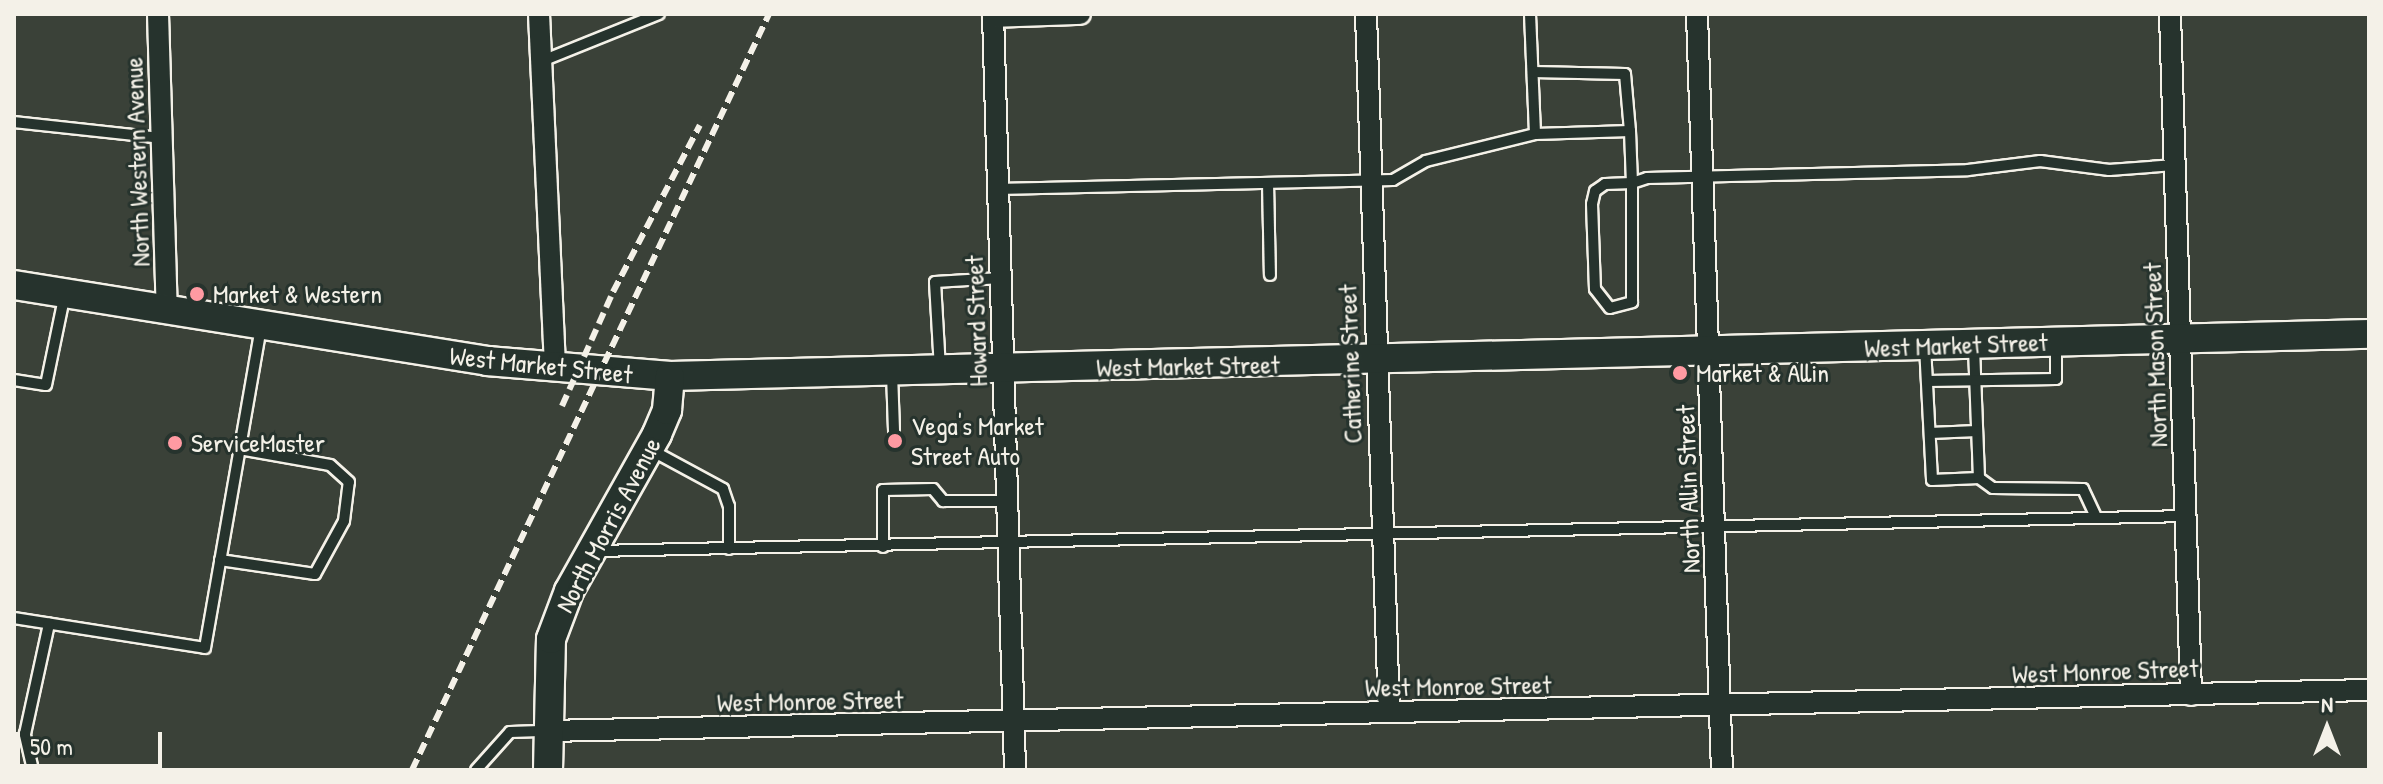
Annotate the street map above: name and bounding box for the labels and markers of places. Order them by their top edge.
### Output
place label: Market & Western [213,278,382,310]
marker: Market & Western [188,285,206,303]
place label: Market & Allin [1696,357,1829,389]
marker: Market & Allin [1671,364,1689,382]
place label: Vega's Market Street Auto [911,410,1044,472]
place label: ServiceMaster [191,427,325,459]
marker: Vega's Market Street Auto [886,432,904,450]
marker: ServiceMaster [166,434,184,452]

